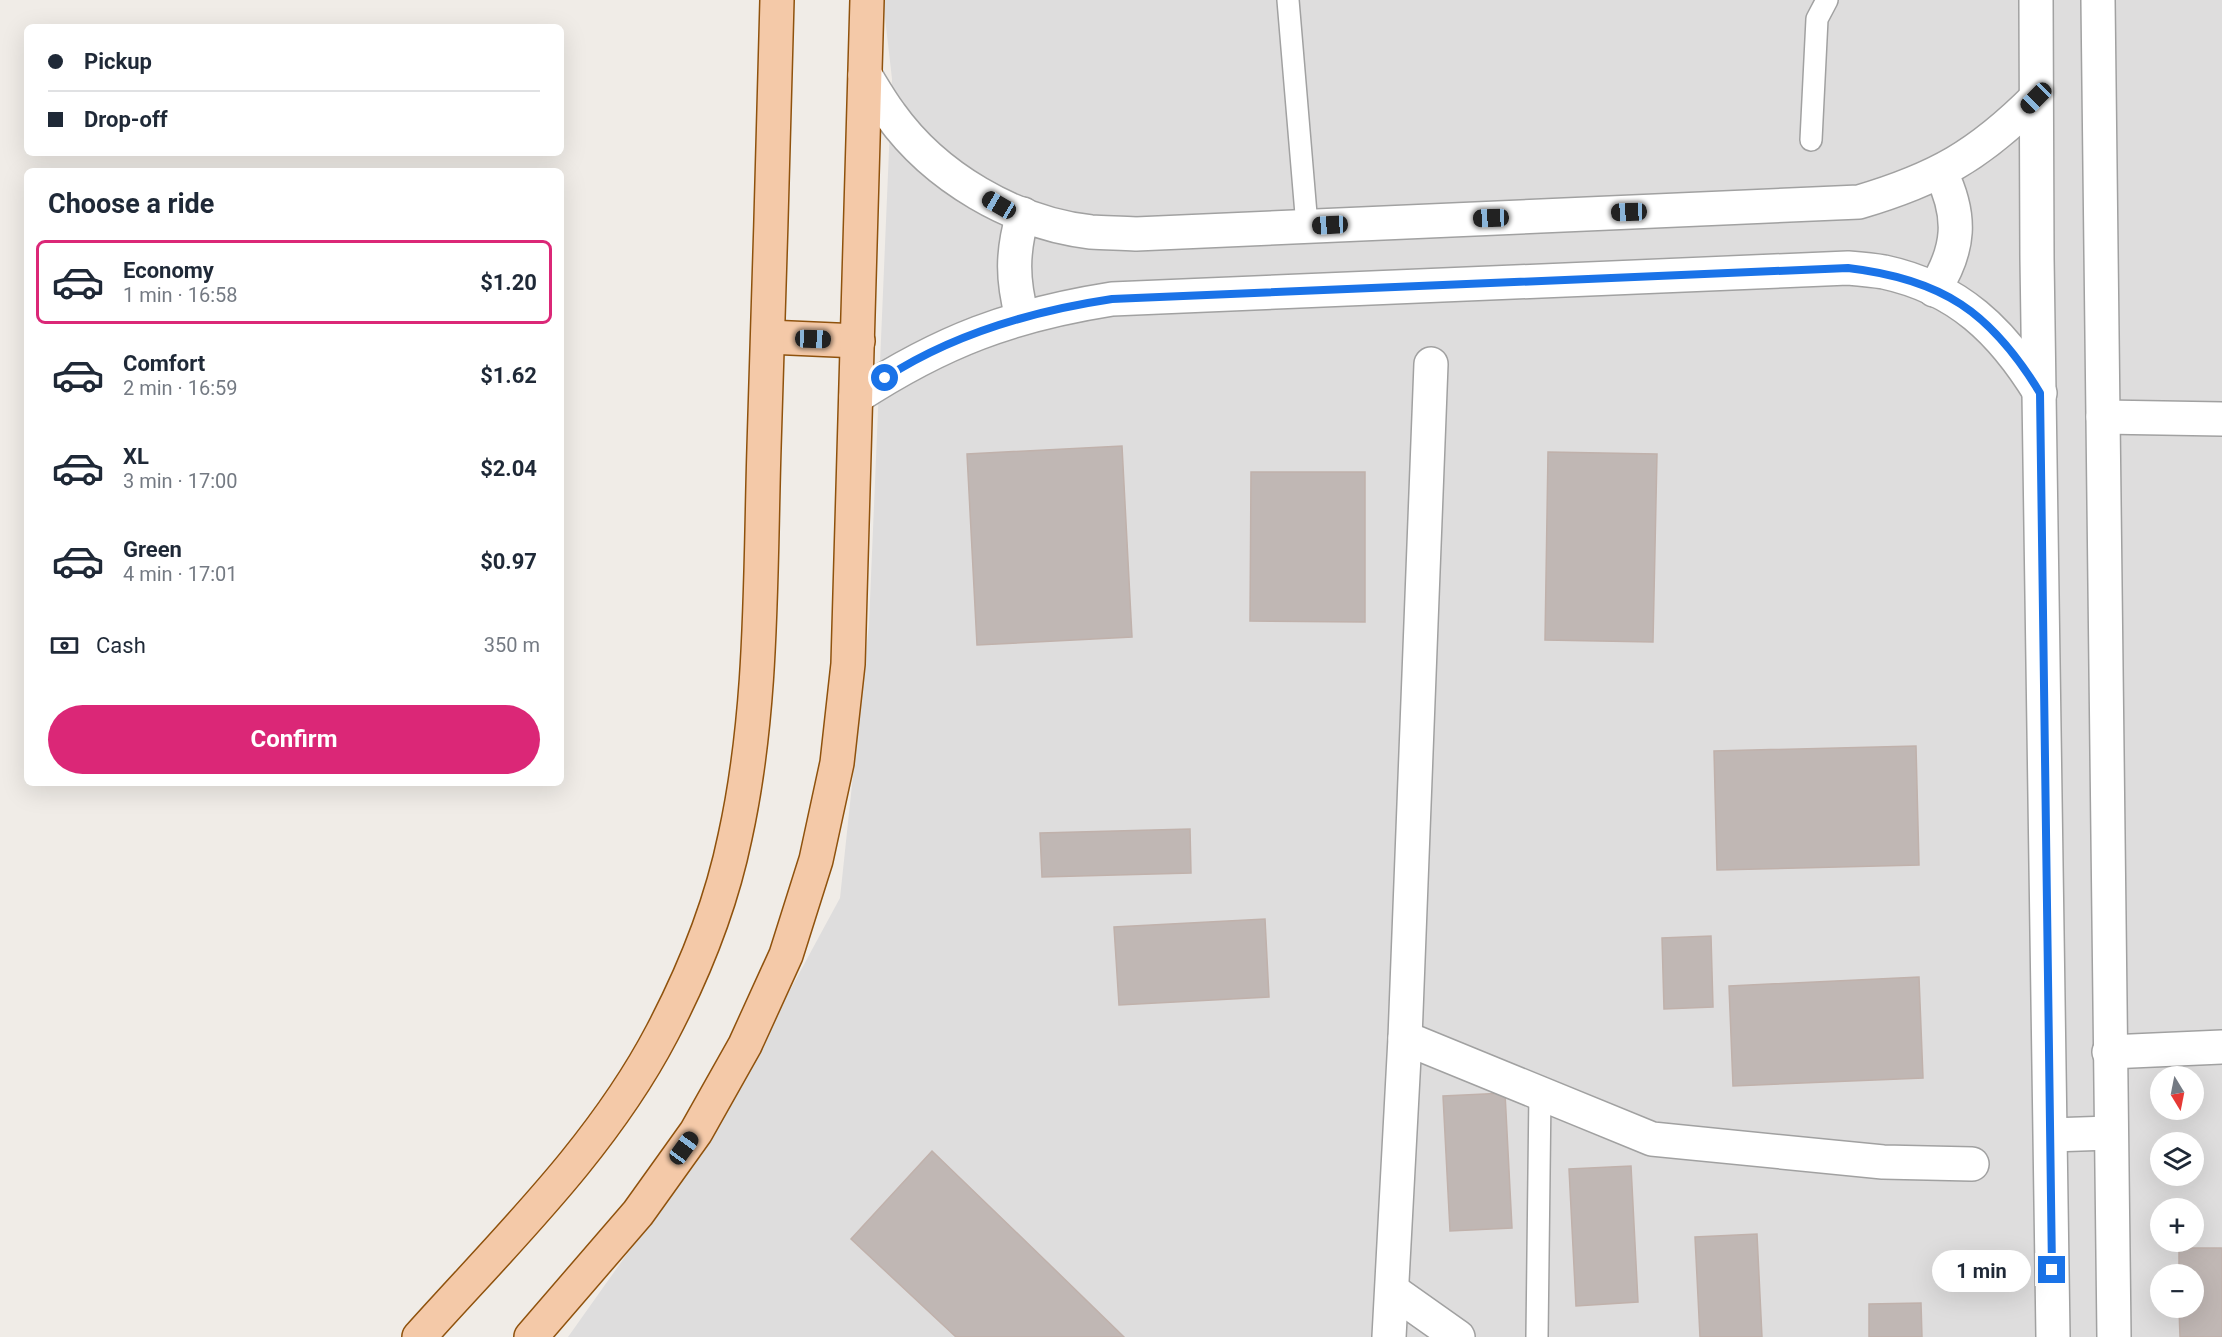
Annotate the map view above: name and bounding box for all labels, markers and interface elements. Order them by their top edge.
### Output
text: Pickup [84,49,152,74]
car [2017,79,2055,117]
text: Drop-off [84,107,168,132]
text: Choose a ride [48,188,214,220]
car [979,188,1019,222]
car [1611,202,1647,222]
car [1473,208,1509,228]
car [1312,215,1348,235]
icon: car [51,255,105,309]
text: Economy [123,258,214,283]
text: $1.20 [480,270,537,295]
text: 1 min · 16:58 [123,283,238,307]
car [795,329,831,349]
icon: car [51,348,105,402]
text: Comfort [123,351,205,376]
text: $1.62 [480,363,537,388]
route start [871,364,898,391]
text: 2 min · 16:59 [123,376,238,400]
icon: car [51,441,105,495]
text: XL [123,444,149,469]
text: $2.04 [480,456,537,481]
text: 3 min · 17:00 [123,469,238,493]
icon: car [51,534,105,588]
text: Green [123,537,182,562]
text: $0.97 [480,549,537,574]
text: 4 min · 17:01 [123,562,238,586]
icon: cash [48,629,81,662]
text: Cash [96,633,146,658]
text: 350 m [484,633,540,657]
button: Confirm [48,705,540,774]
north arrow [2150,1066,2204,1120]
map controls [2150,1066,2204,1318]
car [666,1128,702,1168]
button: layers [2150,1132,2204,1186]
button: + [2150,1198,2204,1252]
callout: 1 min [1932,1249,2031,1291]
route end [2038,1256,2065,1283]
text: 1 min [1956,1259,2007,1283]
button: − [2150,1264,2204,1318]

